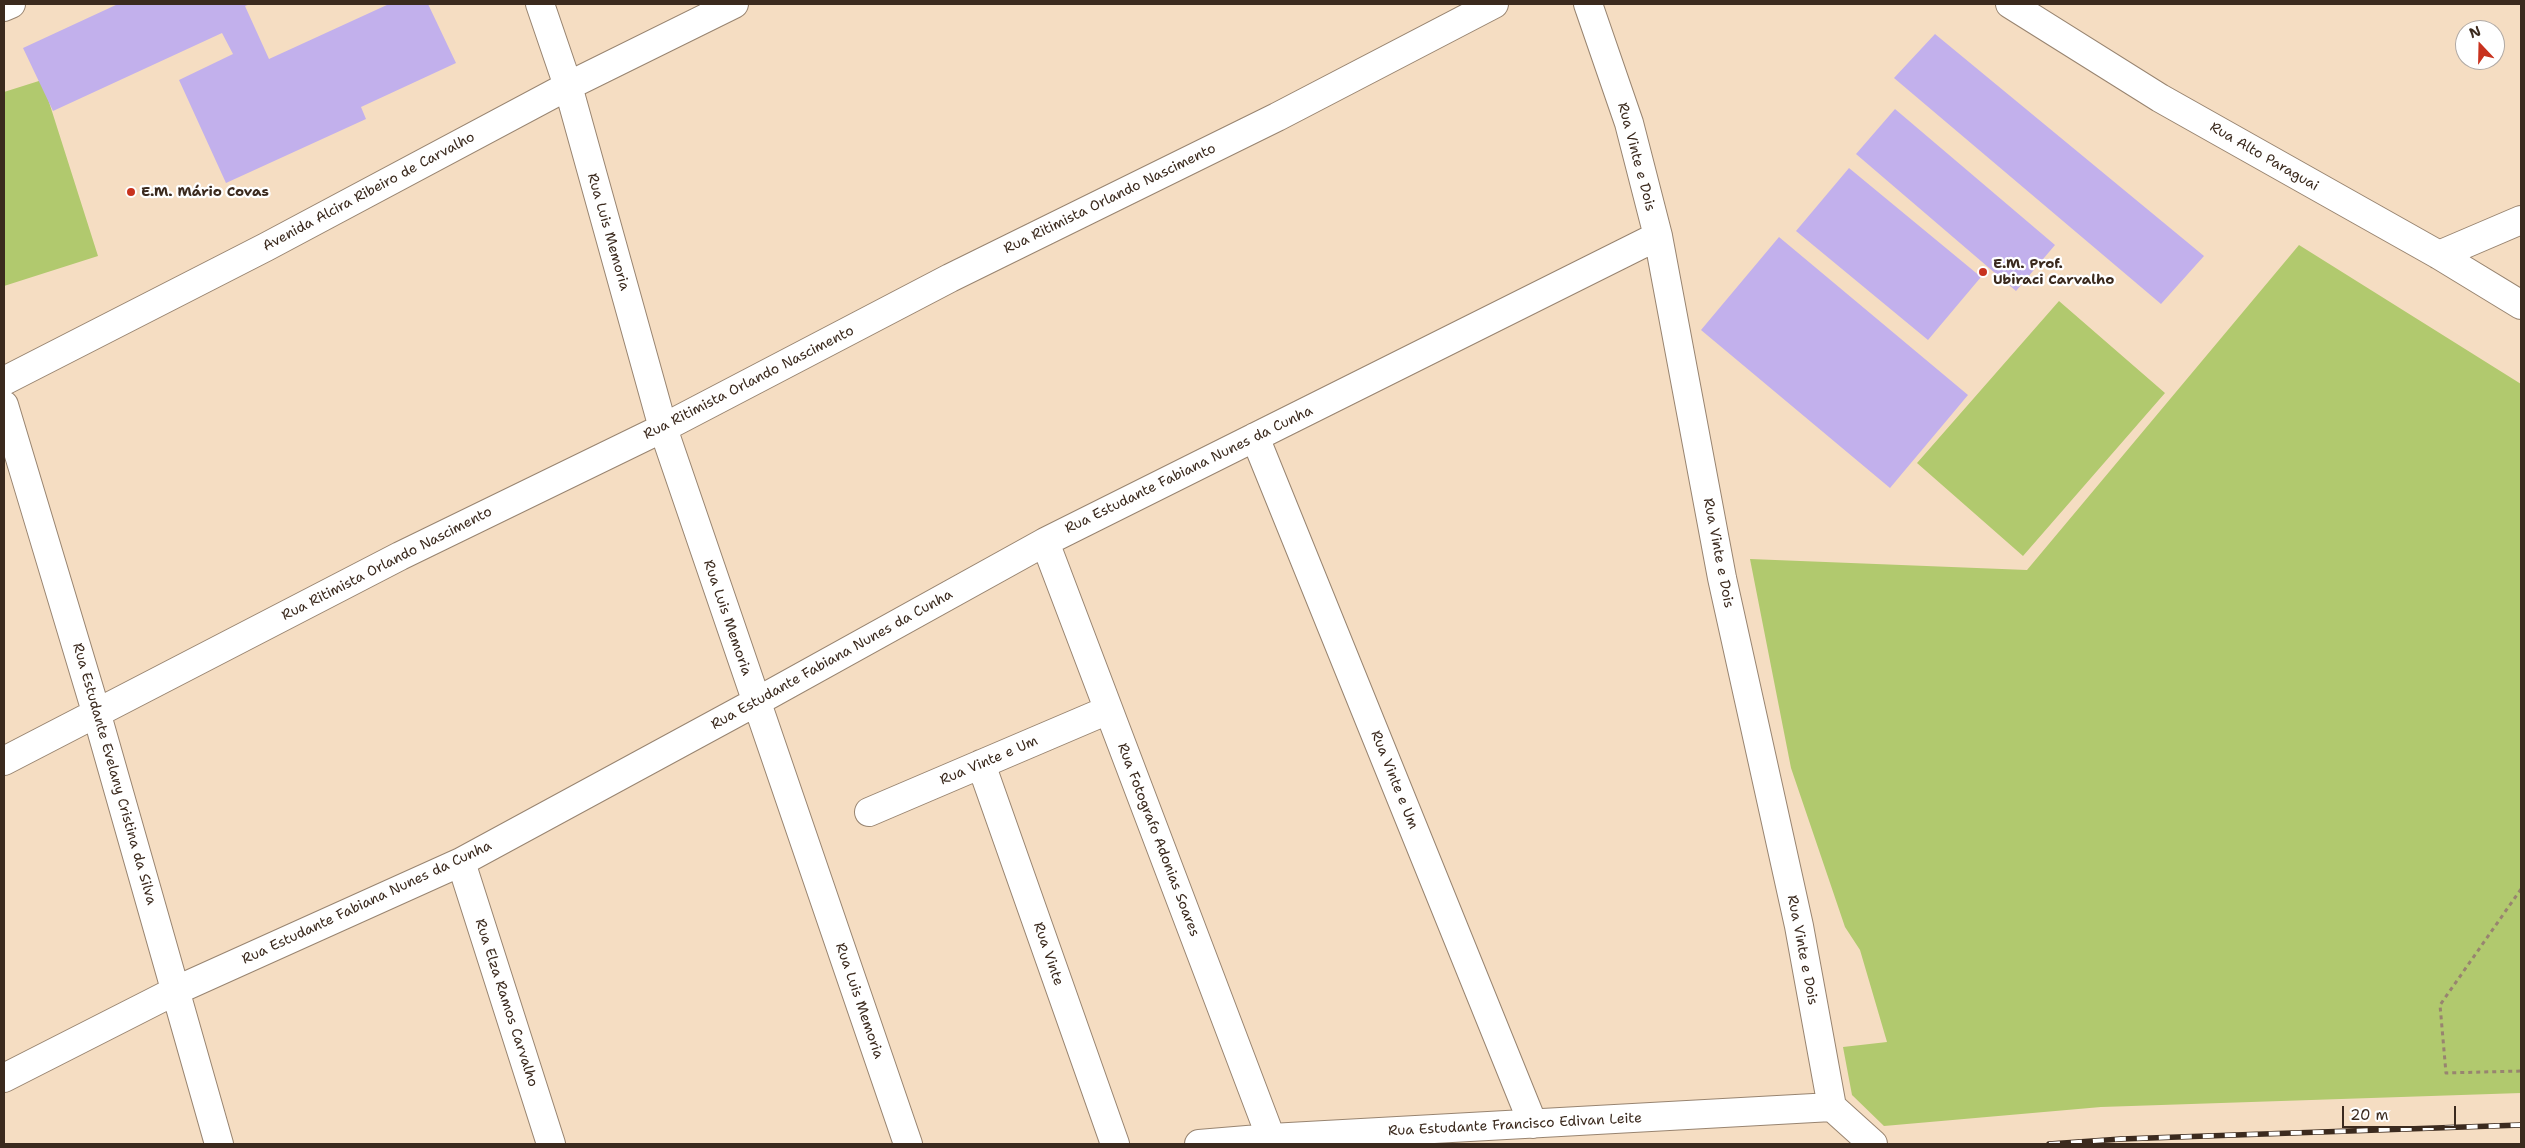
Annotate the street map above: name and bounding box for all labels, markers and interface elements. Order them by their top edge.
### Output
north arrow [2455,20,2505,70]
text: N [2467,22,2483,42]
street label: Rua Vinte e Dois [1613,101,1659,213]
street label: Rua Alto Paraguai [2207,119,2321,195]
street label: Avenida Alcira Ribeiro de Carvalho [260,129,478,255]
street label: Rua Ritimista Orlando Nascimento [1001,140,1219,258]
street label: Rua Luis Memoria [583,171,633,293]
place label: E.M. Mário Covas [141,184,269,200]
marker: E.M. Mário Covas [125,186,137,198]
place label: E.M. Prof. Ubiraci Carvalho [1993,256,2114,288]
marker: E.M. Prof. Ubiraci Carvalho [1977,266,1989,278]
street label: Rua Ritimista Orlando Nascimento [641,322,857,444]
street label: Rua Estudante Fabiana Nunes da Cunha [1062,402,1316,538]
street label: Rua Vinte e Dois [1699,497,1737,609]
street label: Rua Ritimista Orlando Nascimento [279,503,495,625]
street label: Rua Luis Memoria [699,558,755,678]
street label: Rua Estudante Fabiana Nunes da Cunha [708,586,956,734]
street label: Rua Estudante Evelany Cristina da Silva [69,641,159,907]
street label: Rua Vinte e Um [1367,728,1421,832]
street label: Rua Vinte e Um [937,733,1041,789]
street label: Rua Fotografo Adonias Soares [1113,741,1203,939]
street label: Rua Estudante Fabiana Nunes da Cunha [240,838,494,968]
street label: Rua Vinte e Dois [1783,894,1821,1006]
street label: Rua Elza Ramos Carvalho [471,917,541,1089]
street label: Rua Vinte [1029,920,1067,988]
street label: Rua Luis Memoria [831,941,887,1061]
scale bar [2345,1096,2459,1128]
text: 20 m [2350,1105,2389,1125]
street label: Rua Estudante Francisco Edivan Leite [1388,1110,1642,1140]

